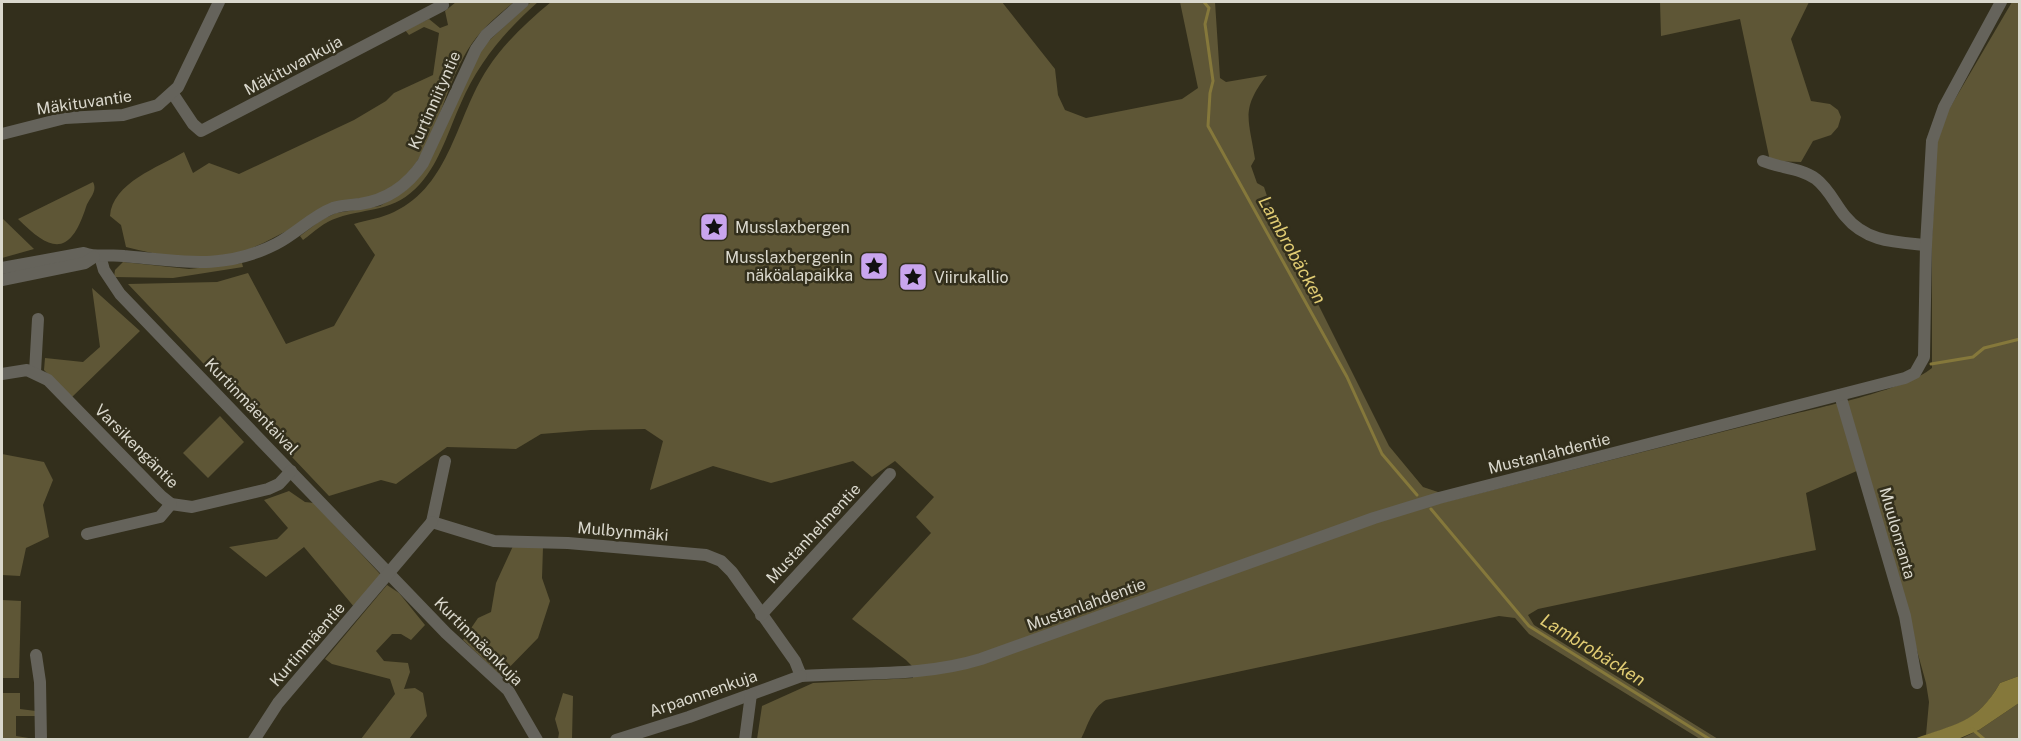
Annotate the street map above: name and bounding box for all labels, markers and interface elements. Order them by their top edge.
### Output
street label: Mäkituvankuja [241,32,346,99]
street label: Kurtinniityntie [404,48,465,152]
street label: Mäkituvantie [35,86,133,119]
water label: Lambrobäcken [1254,192,1331,307]
place icon: Musslaxbergen [698,211,730,243]
place label: Musslaxbergen [735,218,850,237]
place label: Musslaxbergenin näköalapaikka [725,248,853,285]
place icon: Musslaxbergenin näköalapaikka [858,250,890,282]
place icon: Viirukallio [897,261,929,293]
place label: Viirukallio [934,268,1009,287]
street label: Kurtinmäentaival [201,354,303,459]
street label: Varsikengäntie [91,400,183,492]
street label: Mustanlahdentie [1486,429,1612,478]
street label: Mustanhelmentie [762,479,865,587]
street label: Muulonranta [1875,485,1920,581]
street label: Mulbynmäki [577,518,669,545]
street label: Mustanlahdentie [1024,574,1148,635]
street label: Kurtinmäenkuja [430,593,527,690]
street label: Kurtinmäentie [266,598,349,690]
water label: Lambrobäcken [1537,609,1650,690]
street label: Arpaonnenkuja [647,666,760,721]

